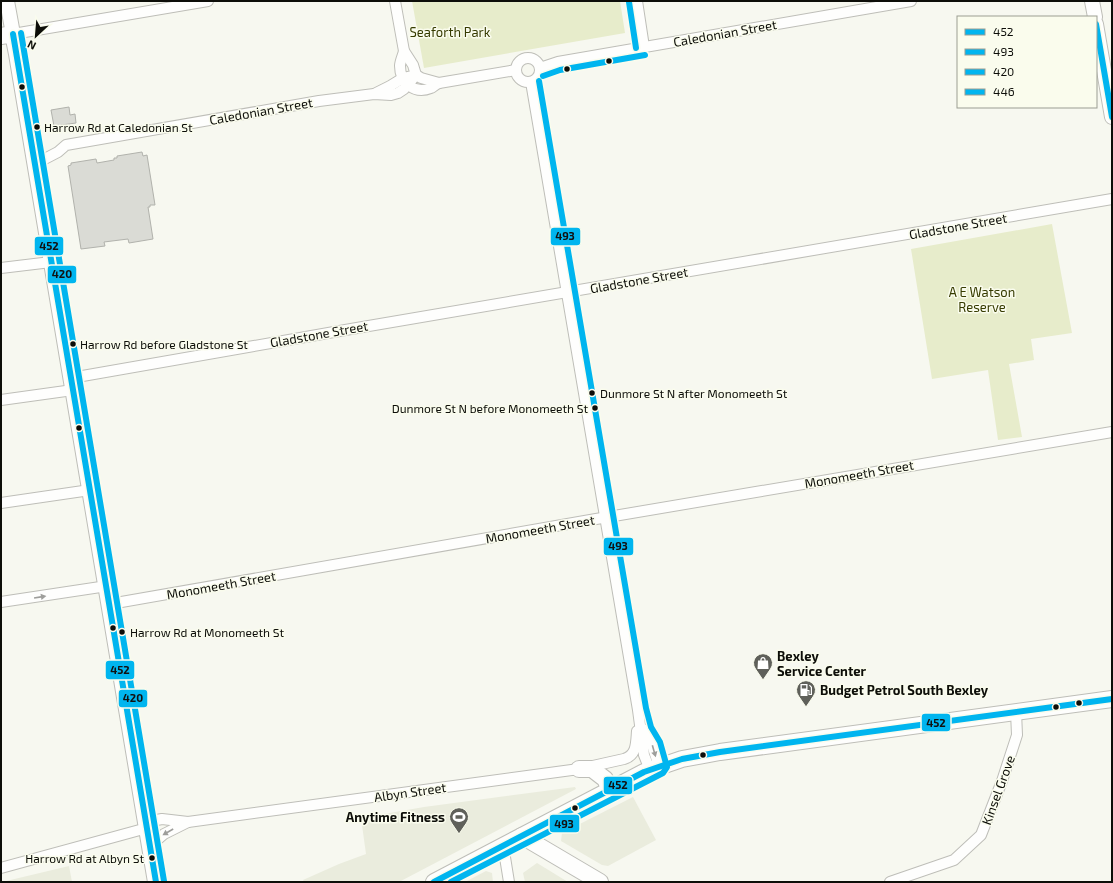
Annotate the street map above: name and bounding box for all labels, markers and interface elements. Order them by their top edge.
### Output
north arrow [16,16,56,56]
street label: Caledonian Street [672,16,778,50]
legend [957,16,1097,108]
park label: Seaforth Park [410,24,491,40]
text: 452 [993,24,1014,38]
text: N [25,38,38,53]
text: 493 [993,44,1014,58]
unlabelled marker [604,56,614,66]
unlabelled marker [562,64,572,74]
text: 420 [993,64,1014,78]
unlabelled marker [17,82,27,92]
text: 446 [993,84,1015,98]
street label: Caledonian Street [208,94,314,128]
place label: Harrow Rd at Caledonian St [44,120,193,134]
marker: Harrow Rd at Caledonian St [32,122,42,132]
street label: Gladstone Street [908,210,1008,242]
line badge: 493 [550,227,581,246]
text: 493 [555,229,575,242]
line badge: 452 [34,236,64,256]
text: 452 [39,239,59,252]
street label: Gladstone Street [589,264,689,296]
line badge: 420 [47,265,77,284]
text: 420 [52,267,72,280]
park label: A E Watson Reserve [949,284,1015,315]
street label: Gladstone Street [269,318,369,350]
place label: Harrow Rd before Gladstone St [80,337,248,351]
marker: Harrow Rd before Gladstone St [68,339,78,349]
place label: Dunmore St N after Monomeeth St [600,386,788,400]
marker: Dunmore St N after Monomeeth St [587,388,597,398]
place label: Dunmore St N before Monomeeth St [392,401,588,415]
marker: Dunmore St N before Monomeeth St [590,403,600,413]
unlabelled marker [74,423,84,433]
street label: Monomeeth Street [803,457,915,491]
street label: Monomeeth Street [484,512,596,546]
line badge: 493 [603,537,634,556]
text: 493 [608,539,628,552]
street label: Monomeeth Street [165,568,277,602]
one-way arrow [33,593,46,599]
unlabelled marker [108,623,118,633]
place label: Harrow Rd at Monomeeth St [130,625,284,639]
marker: Harrow Rd at Monomeeth St [117,627,127,637]
place label: Bexley Service Center [777,648,867,679]
shop icon: Bexley Service Center [752,652,774,680]
line badge: 452 [105,660,135,680]
text: 452 [110,663,130,676]
fuel station icon: Budget Petrol South Bexley [795,679,817,707]
place label: Budget Petrol South Bexley [820,682,989,698]
line badge: 420 [118,689,148,708]
text: 420 [123,691,143,704]
unlabelled marker [1074,698,1084,708]
unlabelled marker [1051,702,1061,712]
line badge: 452 [921,713,951,732]
text: 452 [926,716,946,729]
one-way arrow [651,745,657,757]
unlabelled marker [698,750,708,760]
street label: Kinsel Grove [978,753,1018,827]
line badge: 452 [603,776,633,795]
text: 452 [608,778,628,791]
street label: Albyn Street [373,779,447,805]
unlabelled marker [570,803,580,813]
sports icon: Anytime Fitness [448,806,470,834]
place label: Anytime Fitness [346,809,445,825]
line badge: 493 [549,814,580,833]
text: 493 [554,817,574,830]
one-way arrow [162,829,174,836]
place label: Harrow Rd at Albyn St [25,851,144,865]
marker: Harrow Rd at Albyn St [147,853,157,863]

